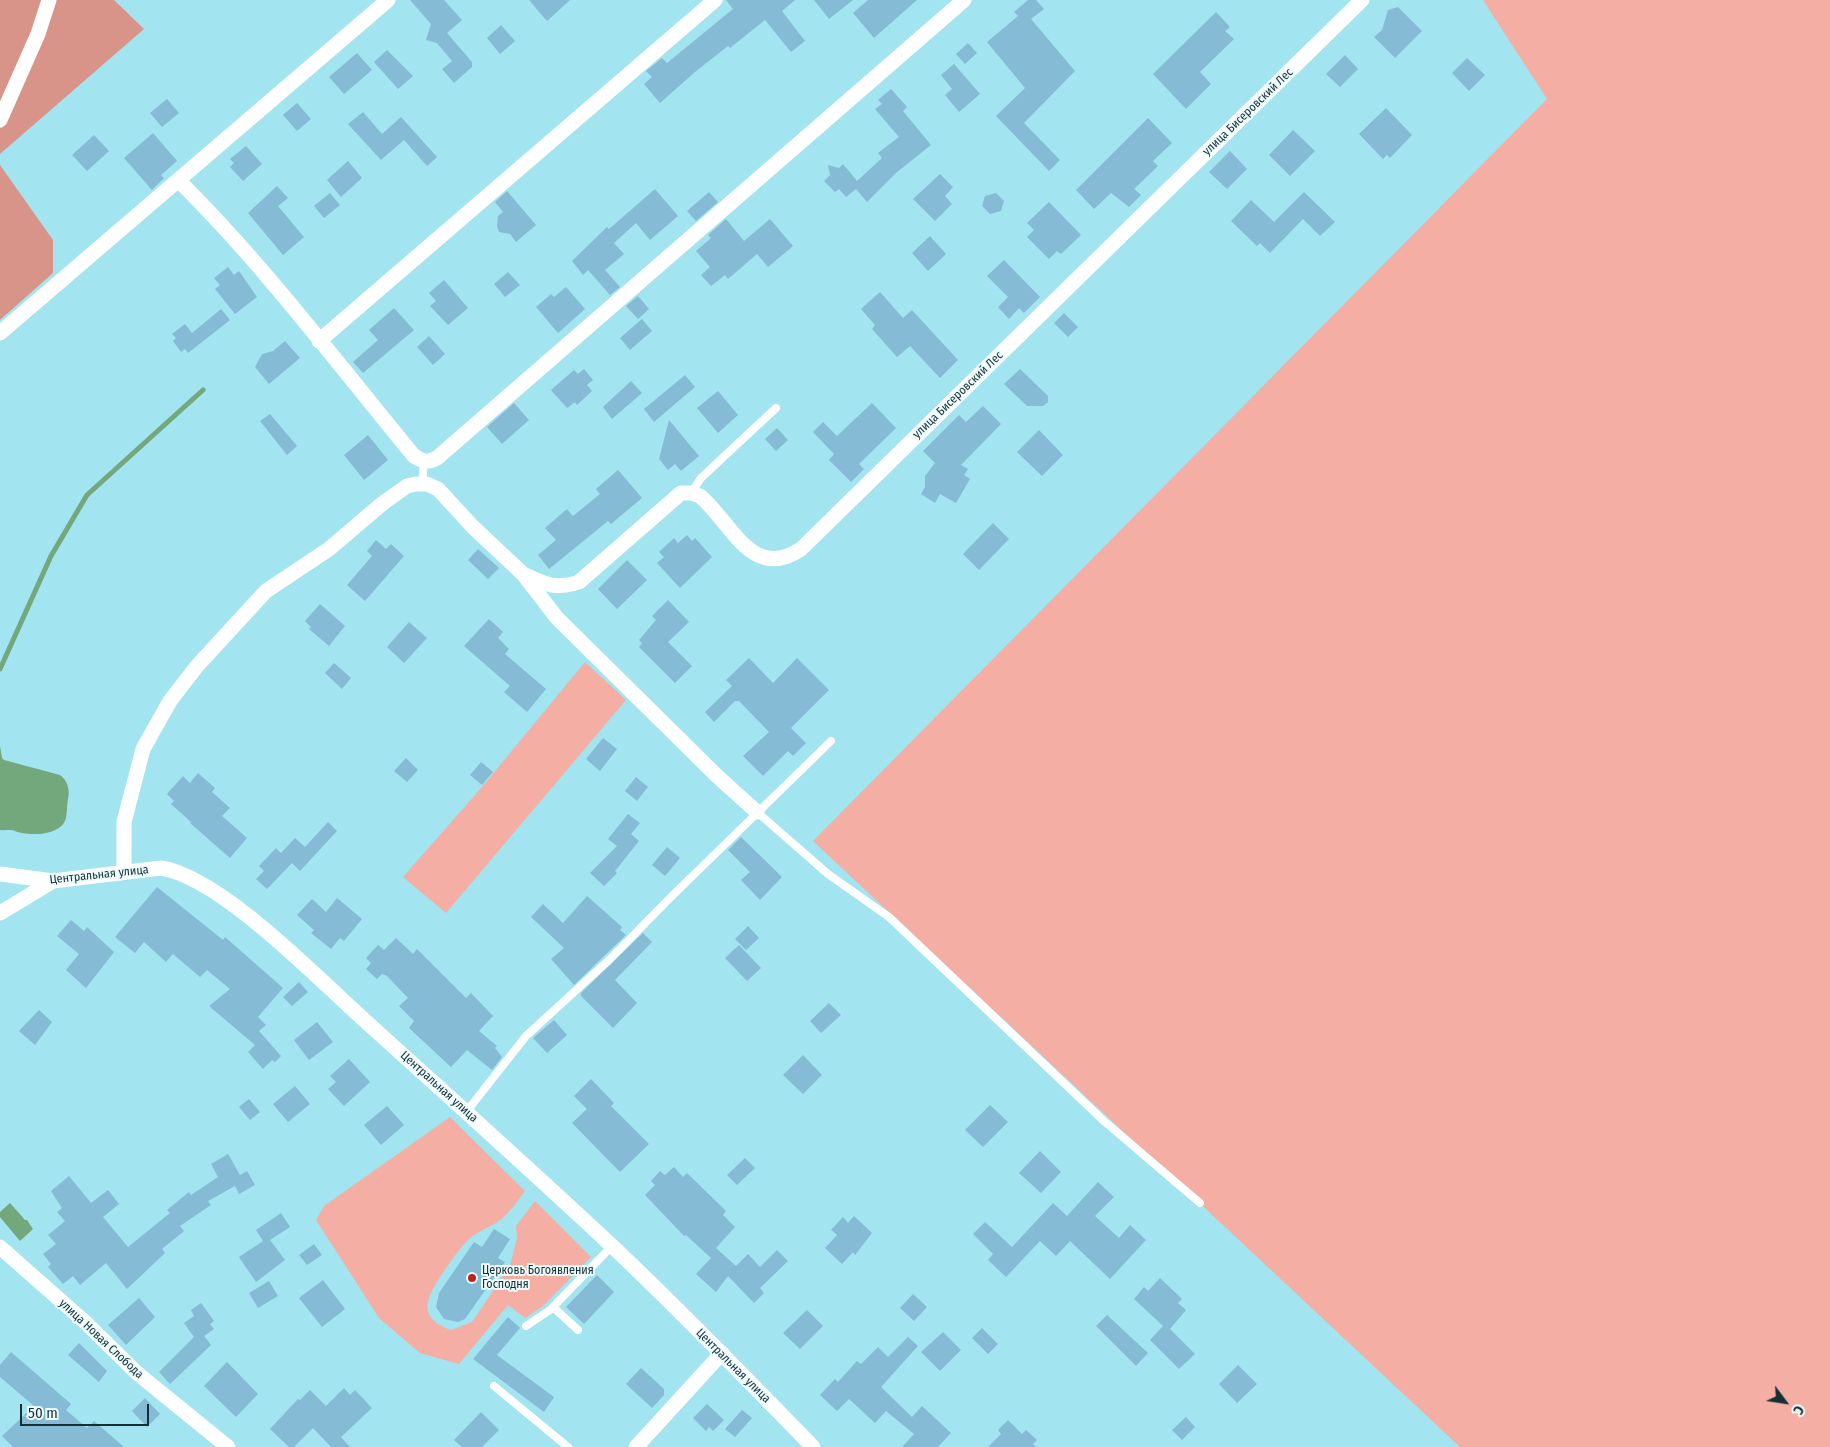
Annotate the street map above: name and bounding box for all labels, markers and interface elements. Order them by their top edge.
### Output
street label: улица Бисеровский Лес [1200,65,1296,159]
street label: улица Бисеровский Лес [910,348,1006,442]
street label: Центральная улица [49,863,149,887]
street label: Центральная улица [397,1048,481,1126]
place label: Церковь Богоявления Господня [482,1264,594,1292]
marker: Церковь Богоявления Господня [466,1272,478,1284]
street label: улица Новая Слобода [56,1296,146,1382]
street label: Центральная улица [693,1326,773,1406]
north arrow [1760,1377,1810,1427]
scale bar [22,1394,151,1426]
text: С [1789,1402,1807,1418]
text: 50 m [28,1404,58,1422]

